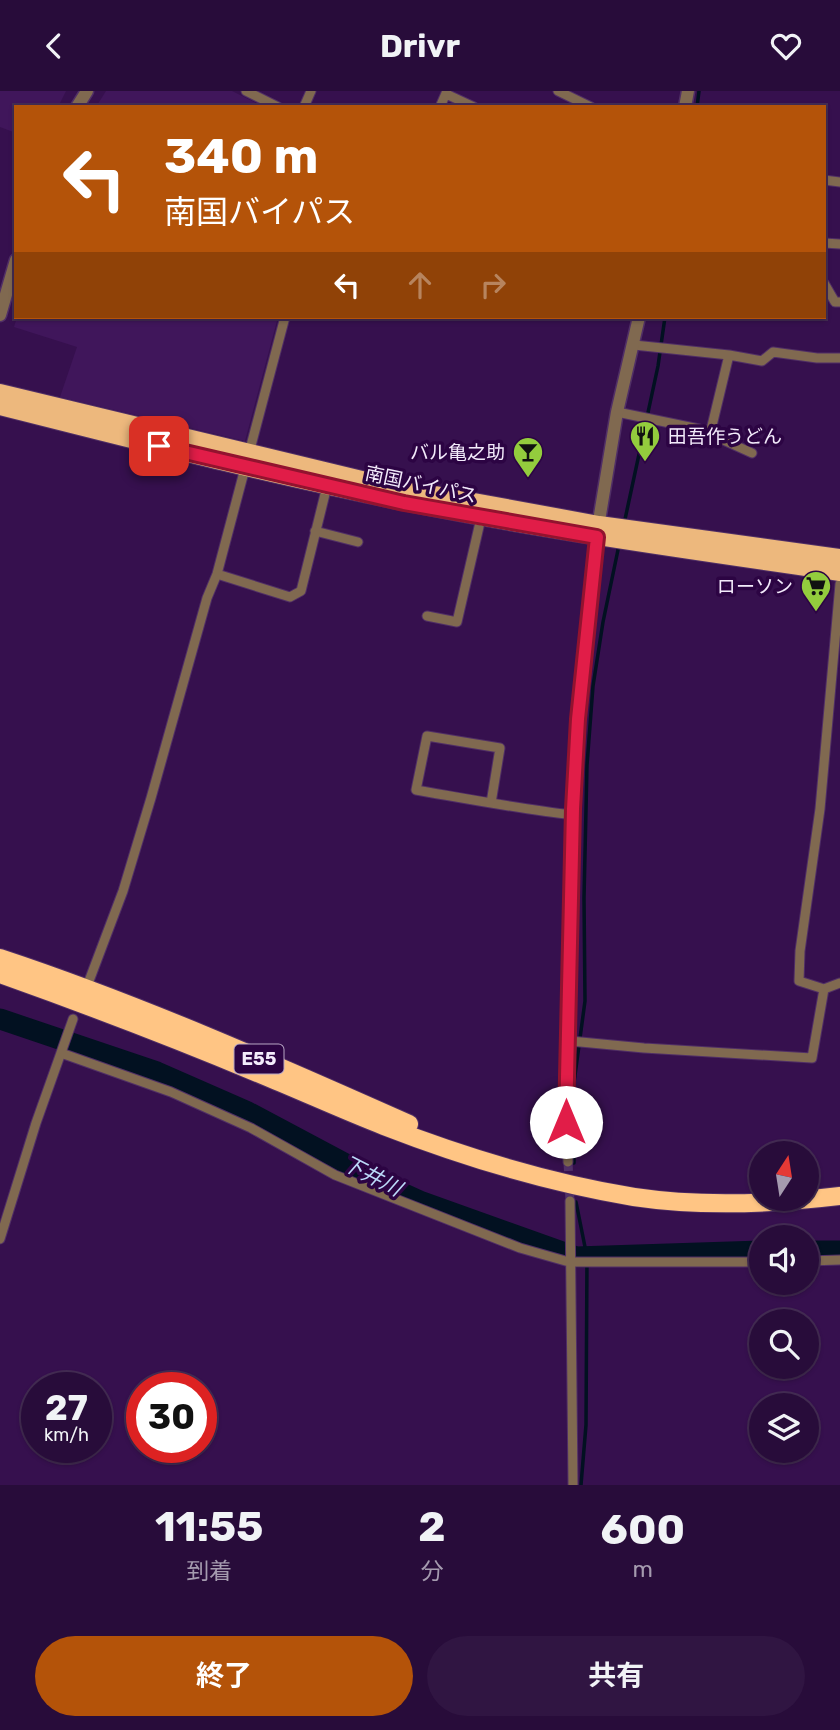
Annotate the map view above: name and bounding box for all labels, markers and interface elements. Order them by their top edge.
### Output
icon: back [35,27,73,65]
text: Drivr [380,27,460,65]
icon: heart [767,27,805,65]
text: 340 m [164,127,318,185]
icon: left [49,133,140,224]
text: 南国バイパス [164,193,355,231]
icon: left [328,266,366,304]
icon: ahead [401,266,439,304]
icon: right [474,266,512,304]
pin [129,416,189,476]
restaurant icon: 田吾作うどん [628,419,662,463]
place label: 田吾作うどん [668,425,782,448]
icon: arrive [140,427,178,465]
bar icon: バル亀之助 [511,435,545,479]
place label: バル亀之助 [410,441,505,464]
street label: 南国バイパス [363,461,479,508]
supermarket icon: ローソン [799,569,833,613]
place label: ローソン [717,575,793,598]
road number: E55 [234,1044,284,1073]
position arrow [529,1085,603,1159]
north arrow [749,1141,819,1211]
map controls [749,1141,819,1463]
water label: 下井川 [338,1150,408,1202]
button: sound [749,1225,819,1295]
button: search [749,1309,819,1379]
speed limit sign: 30 [126,1372,217,1463]
text: 27 [45,1387,88,1429]
button: layers [749,1393,819,1463]
text: km/h [44,1424,89,1446]
text: 11:55 [155,1502,263,1552]
text: 2 [418,1502,446,1552]
text: 600 [601,1505,685,1555]
text: m [633,1555,653,1583]
text: 到着 [186,1557,232,1585]
text: 分 [420,1557,443,1585]
button: 終了 [35,1636,413,1716]
button: 共有 [427,1636,805,1716]

